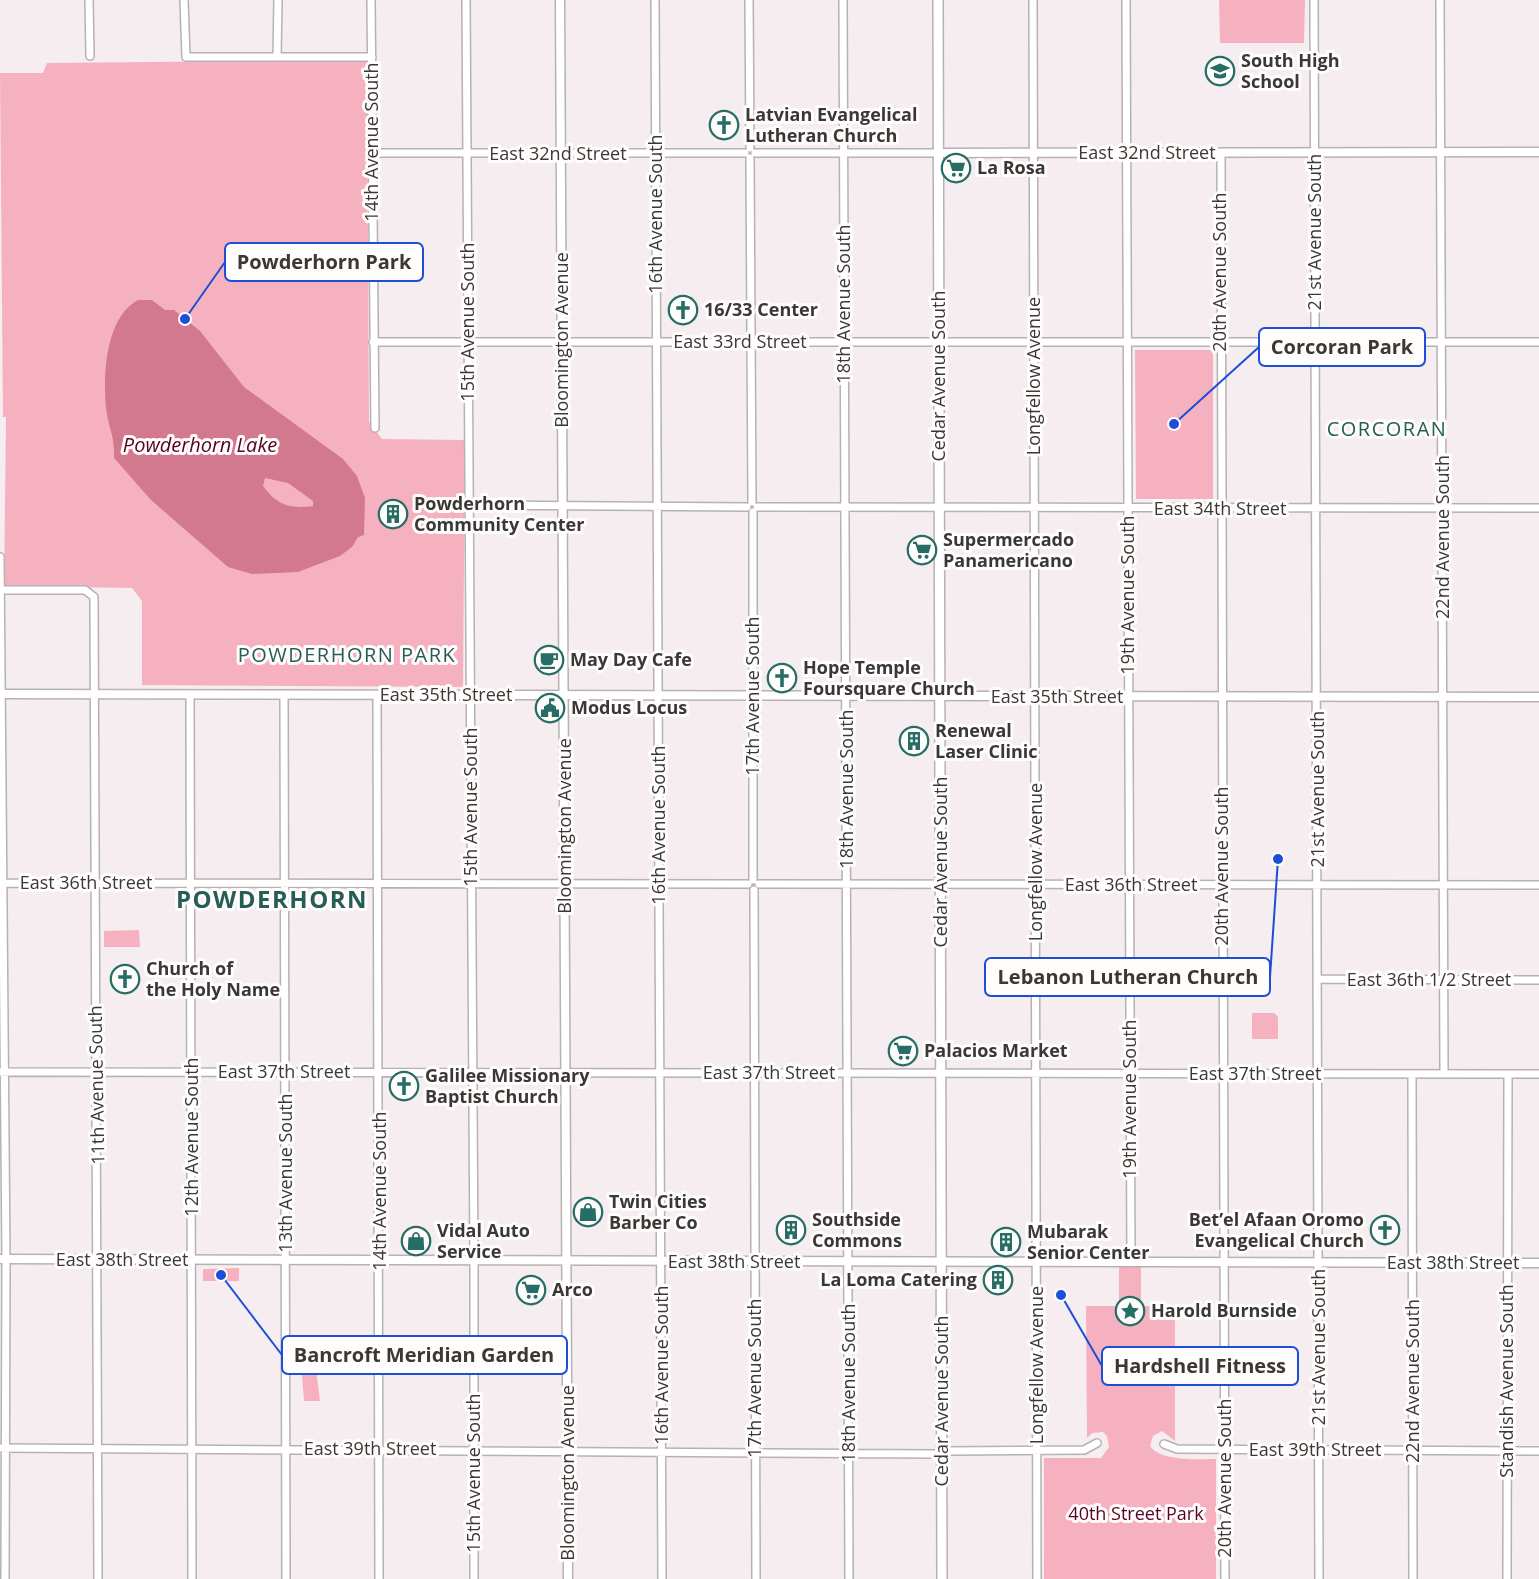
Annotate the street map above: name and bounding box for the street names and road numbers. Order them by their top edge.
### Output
street label: 14th Avenue South [359,62,383,222]
street label: 16th Avenue South [643,134,667,294]
street label: East 32nd Street [1078,140,1216,164]
street label: East 32nd Street [489,141,627,165]
street label: 21st Avenue South [1302,154,1326,310]
street label: 20th Avenue South [1207,192,1231,352]
street label: 18th Avenue South [831,224,855,384]
street label: 15th Avenue South [455,242,479,402]
street label: Bloomington Avenue [549,252,573,428]
street label: Cedar Avenue South [926,290,950,462]
street label: Longfellow Avenue [1021,297,1045,455]
street label: East 33rd Street [673,329,807,353]
street label: 22nd Avenue South [1430,455,1454,619]
street label: East 34th Street [1154,496,1286,520]
street label: 19th Avenue South [1115,515,1139,675]
street label: 17th Avenue South [740,616,764,776]
street label: East 35th Street [380,682,512,706]
street label: East 35th Street [991,684,1123,708]
street label: 18th Avenue South [834,709,858,869]
street label: 21st Avenue South [1305,711,1329,867]
street label: 15th Avenue South [458,727,482,887]
street label: Bloomington Avenue [552,738,576,914]
street label: 16th Avenue South [646,745,670,905]
street label: Cedar Avenue South [928,776,952,948]
street label: Longfellow Avenue [1023,783,1047,941]
street label: 20th Avenue South [1209,786,1233,946]
street label: East 36th Street [20,870,152,894]
street label: East 36th Street [1065,872,1197,896]
street label: East 36th 1/2 Street [1347,967,1511,991]
street label: 11th Avenue South [83,1005,109,1165]
street label: 19th Avenue South [1117,1019,1141,1179]
street label: 12th Avenue South [179,1057,203,1217]
street label: East 37th Street [218,1059,350,1083]
street label: East 37th Street [703,1060,835,1084]
street label: East 37th Street [1189,1061,1321,1085]
street label: 13th Avenue South [273,1093,297,1253]
street label: 14th Avenue South [367,1111,391,1271]
street label: East 38th Street [56,1247,188,1271]
street label: East 38th Street [668,1249,800,1273]
street label: East 38th Street [1387,1250,1519,1274]
street label: 21st Avenue South [1306,1269,1330,1425]
street label: Standish Avenue South [1494,1284,1518,1478]
street label: 16th Avenue South [649,1285,673,1445]
street label: Longfellow Avenue [1024,1286,1048,1444]
street label: 17th Avenue South [742,1298,766,1458]
street label: 22nd Avenue South [1400,1299,1424,1463]
street label: 18th Avenue South [836,1303,860,1463]
street label: Cedar Avenue South [929,1315,953,1487]
street label: Bloomington Avenue [555,1385,579,1561]
street label: 15th Avenue South [461,1393,485,1553]
street label: 20th Avenue South [1212,1398,1236,1558]
street label: East 39th Street [304,1436,436,1460]
street label: East 39th Street [1249,1437,1381,1461]

